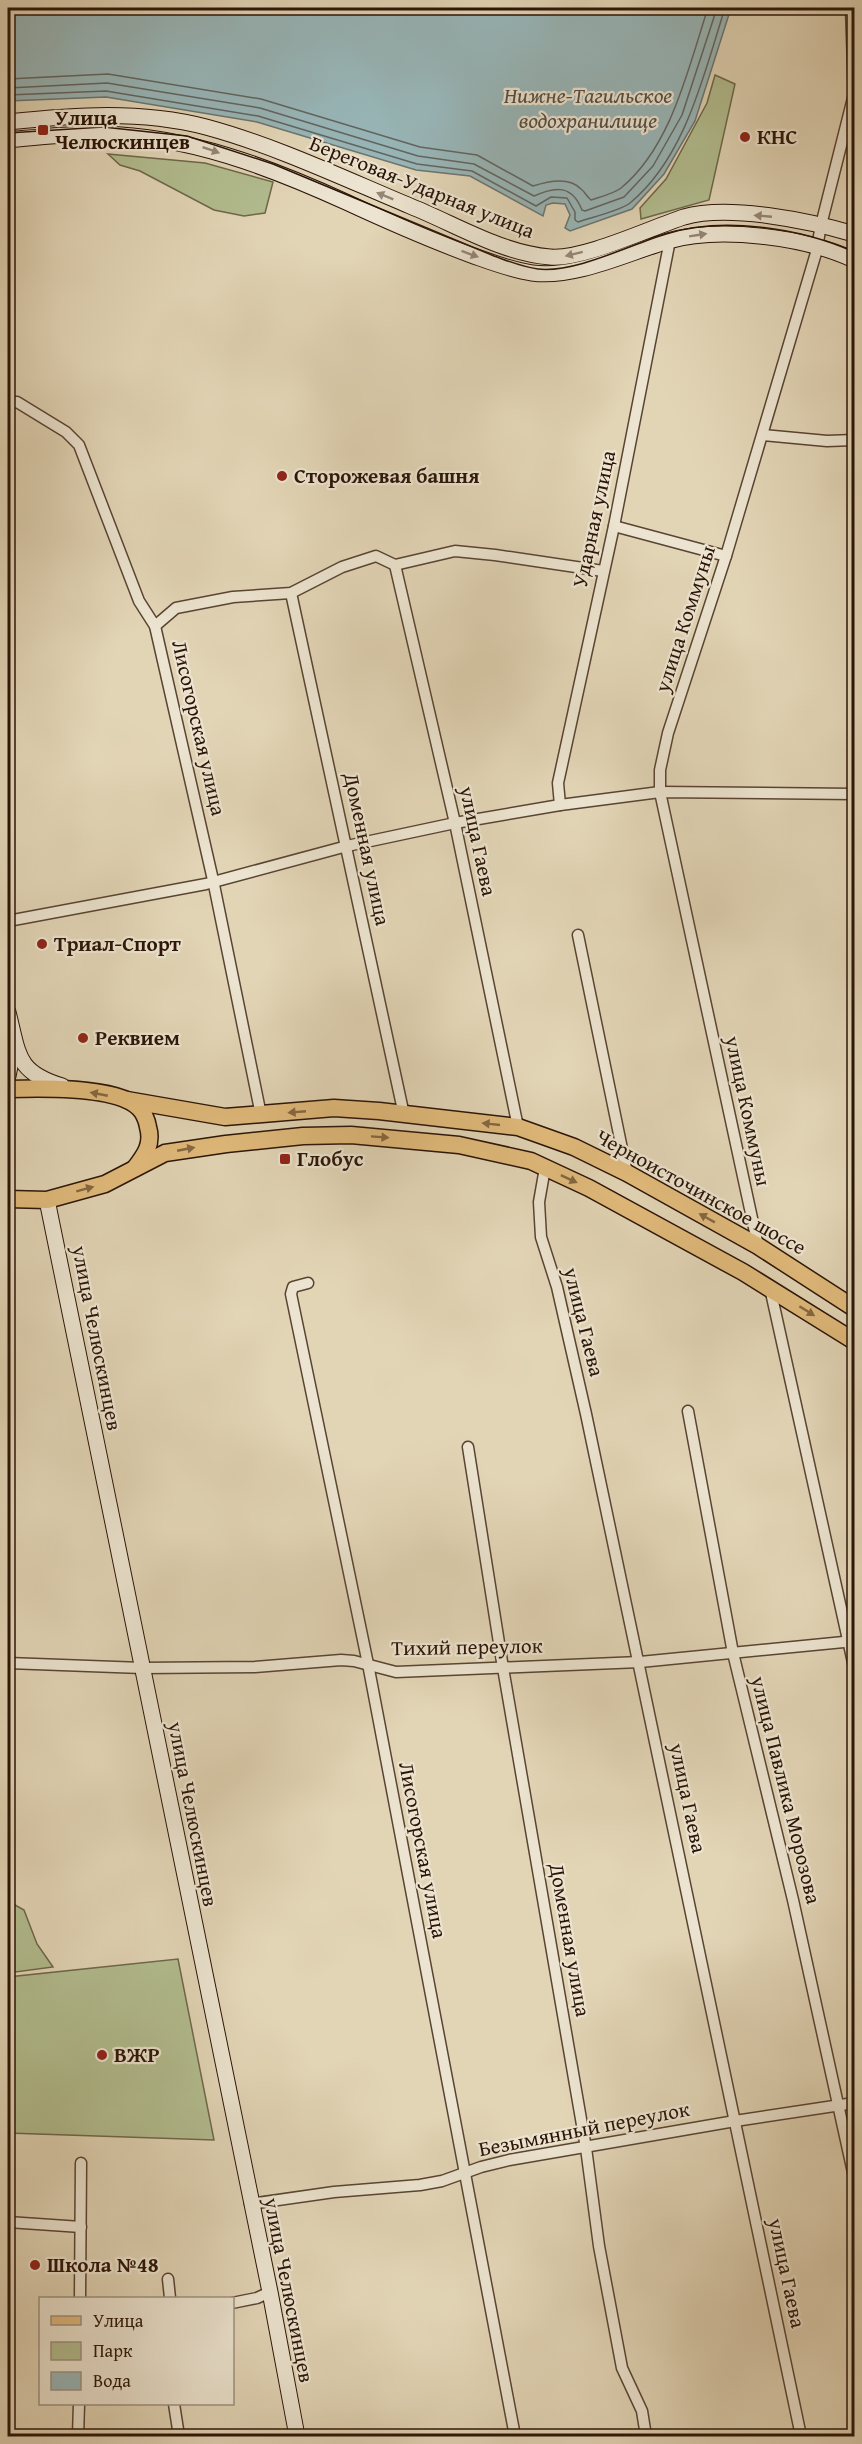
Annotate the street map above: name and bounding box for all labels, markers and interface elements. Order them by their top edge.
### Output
water label: Нижне-Тагильское водохранилище [504,79,672,136]
place label: Улица Челюскинцев [55,102,190,157]
place label: КНС [757,121,798,152]
marker: Улица Челюскинцев [36,123,50,137]
street label: Береговая-Ударная улица [305,127,539,246]
marker: КНС [738,130,752,144]
one-way arrow [202,146,220,156]
one-way arrow [376,191,394,200]
one-way arrow [753,211,772,221]
one-way arrow [689,230,708,239]
one-way arrow [565,249,584,259]
one-way arrow [461,250,479,260]
street label: Ударная улица [564,447,623,590]
place label: Сторожевая башня [294,460,479,491]
marker: Сторожевая башня [275,469,289,483]
street label: улица Коммуны [646,541,723,697]
street label: Лисогорская улица [164,637,235,819]
street label: Доменная улица [336,769,399,928]
street label: улица Гаева [452,782,505,899]
place label: Триал-Спорт [54,928,182,959]
marker: Триал-Спорт [35,937,49,951]
place label: Реквием [95,1022,180,1053]
marker: Реквием [76,1031,90,1045]
street label: улица Коммуны [717,1032,780,1189]
one-way arrow [90,1089,109,1098]
one-way arrow [288,1107,307,1117]
one-way arrow [482,1119,501,1129]
street label: Черноисточинское шоссе [590,1121,812,1262]
one-way arrow [371,1132,390,1142]
place label: Глобус [297,1143,364,1174]
one-way arrow [177,1144,196,1153]
marker: Глобус [278,1152,292,1166]
one-way arrow [561,1174,579,1184]
one-way arrow [76,1184,95,1194]
one-way arrow [698,1213,715,1223]
street label: улица Челюскинцев [64,1242,131,1433]
street label: улица Гаева [556,1263,613,1380]
one-way arrow [798,1305,814,1317]
street label: Тихий переулок [391,1630,543,1663]
street label: улица Павлика Морозова [743,1672,830,1907]
street label: улица Челюскинцев [160,1718,227,1909]
street label: улица Гаева [662,1739,715,1856]
street label: Лисогорская улица [391,1759,456,1941]
street label: Доменная улица [542,1860,599,2019]
place label: ВЖР [114,2039,160,2070]
marker: ВЖР [95,2048,109,2062]
street label: Безымянный переулок [476,2093,692,2164]
street label: улица Челюскинцев [256,2194,323,2385]
street label: улица Гаева [761,2214,814,2331]
place label: Школа №48 [47,2249,159,2280]
marker: Школа №48 [28,2258,42,2272]
legend [39,2297,234,2405]
text: Улица [93,2307,144,2334]
text: Парк [93,2337,133,2364]
text: Вода [93,2367,131,2394]

